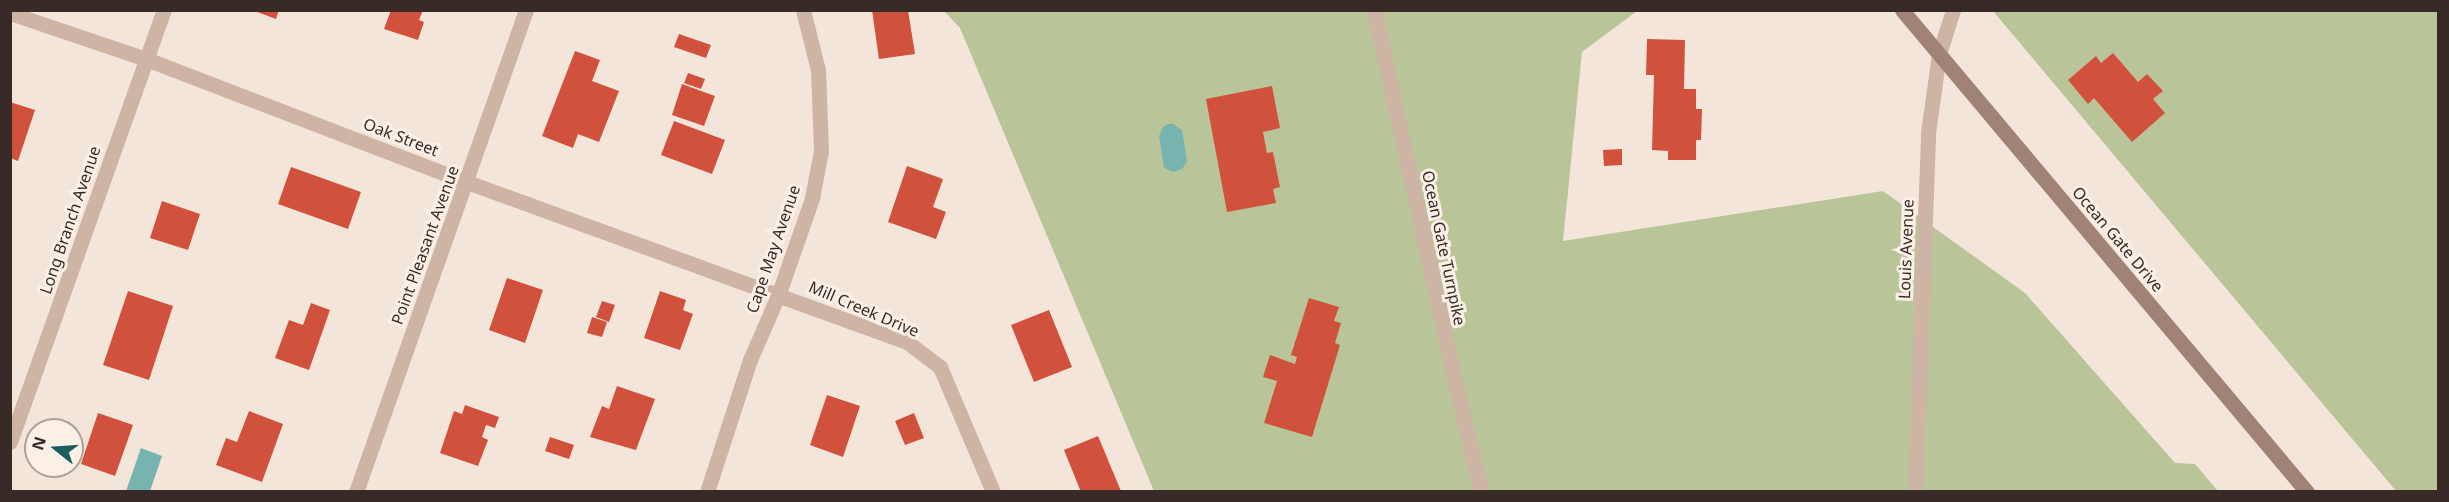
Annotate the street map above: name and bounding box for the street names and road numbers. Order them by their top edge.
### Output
street label: Oak Street [361,114,441,160]
street label: Long Branch Avenue [36,143,104,297]
street label: Point Pleasant Avenue [387,163,463,327]
street label: Ocean Gate Turnpike [1418,169,1470,327]
street label: Cape May Avenue [742,182,804,316]
street label: Ocean Gate Drive [2068,183,2168,295]
street label: Louis Avenue [1895,199,1917,299]
street label: Mill Creek Drive [806,277,922,341]

